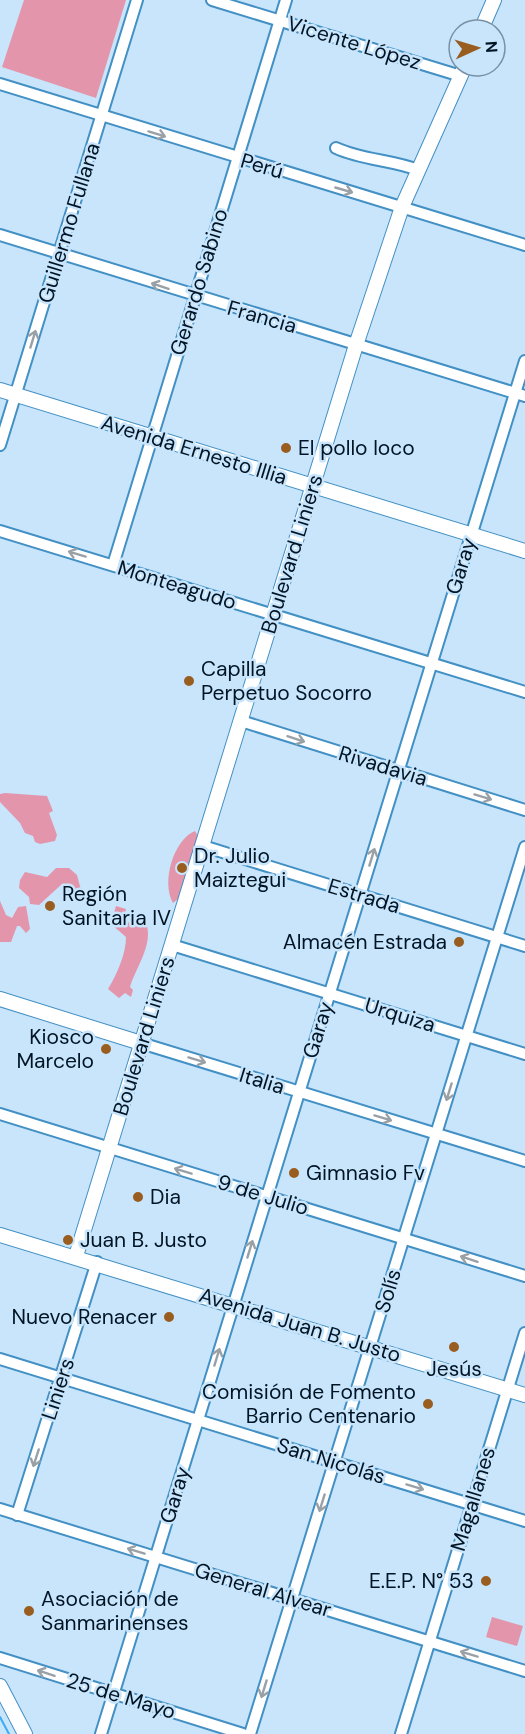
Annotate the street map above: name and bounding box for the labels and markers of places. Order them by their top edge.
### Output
place label: El pollo loco [298,434,415,462]
marker: El pollo loco [279,441,293,455]
place label: Capilla Perpetuo Socorro [201,655,372,707]
marker: Capilla Perpetuo Socorro [182,674,196,688]
place label: Dr. Julio Maiztegui [194,842,286,894]
marker: Dr. Julio Maiztegui [175,861,189,875]
place label: Región Sanitaria IV [62,880,171,932]
marker: Región Sanitaria IV [43,899,57,913]
place label: Almacén Estrada [283,928,447,956]
marker: Almacén Estrada [452,935,466,949]
place label: Kiosco Marcelo [16,1023,94,1075]
marker: Kiosco Marcelo [99,1042,113,1056]
place label: Gimnasio Fv [306,1159,425,1187]
marker: Gimnasio Fv [287,1166,301,1180]
place label: Dia [150,1183,181,1211]
marker: Dia [131,1190,145,1204]
place label: Juan B. Justo [80,1226,207,1254]
marker: Juan B. Justo [61,1233,75,1247]
place label: Nuevo Renacer [11,1303,157,1331]
marker: Nuevo Renacer [162,1310,176,1324]
marker: Jesús [447,1340,461,1354]
place label: Jesús [426,1355,482,1383]
place label: Comisión de Fomento Barrio Centenario [202,1378,416,1430]
marker: Comisión de Fomento Barrio Centenario [421,1397,435,1411]
place label: E.E.P. N° 53 [369,1567,474,1595]
marker: E.E.P. N° 53 [479,1574,493,1588]
place label: Asociación de Sanmarinenses [41,1585,189,1637]
marker: Asociación de Sanmarinenses [22,1604,36,1618]

